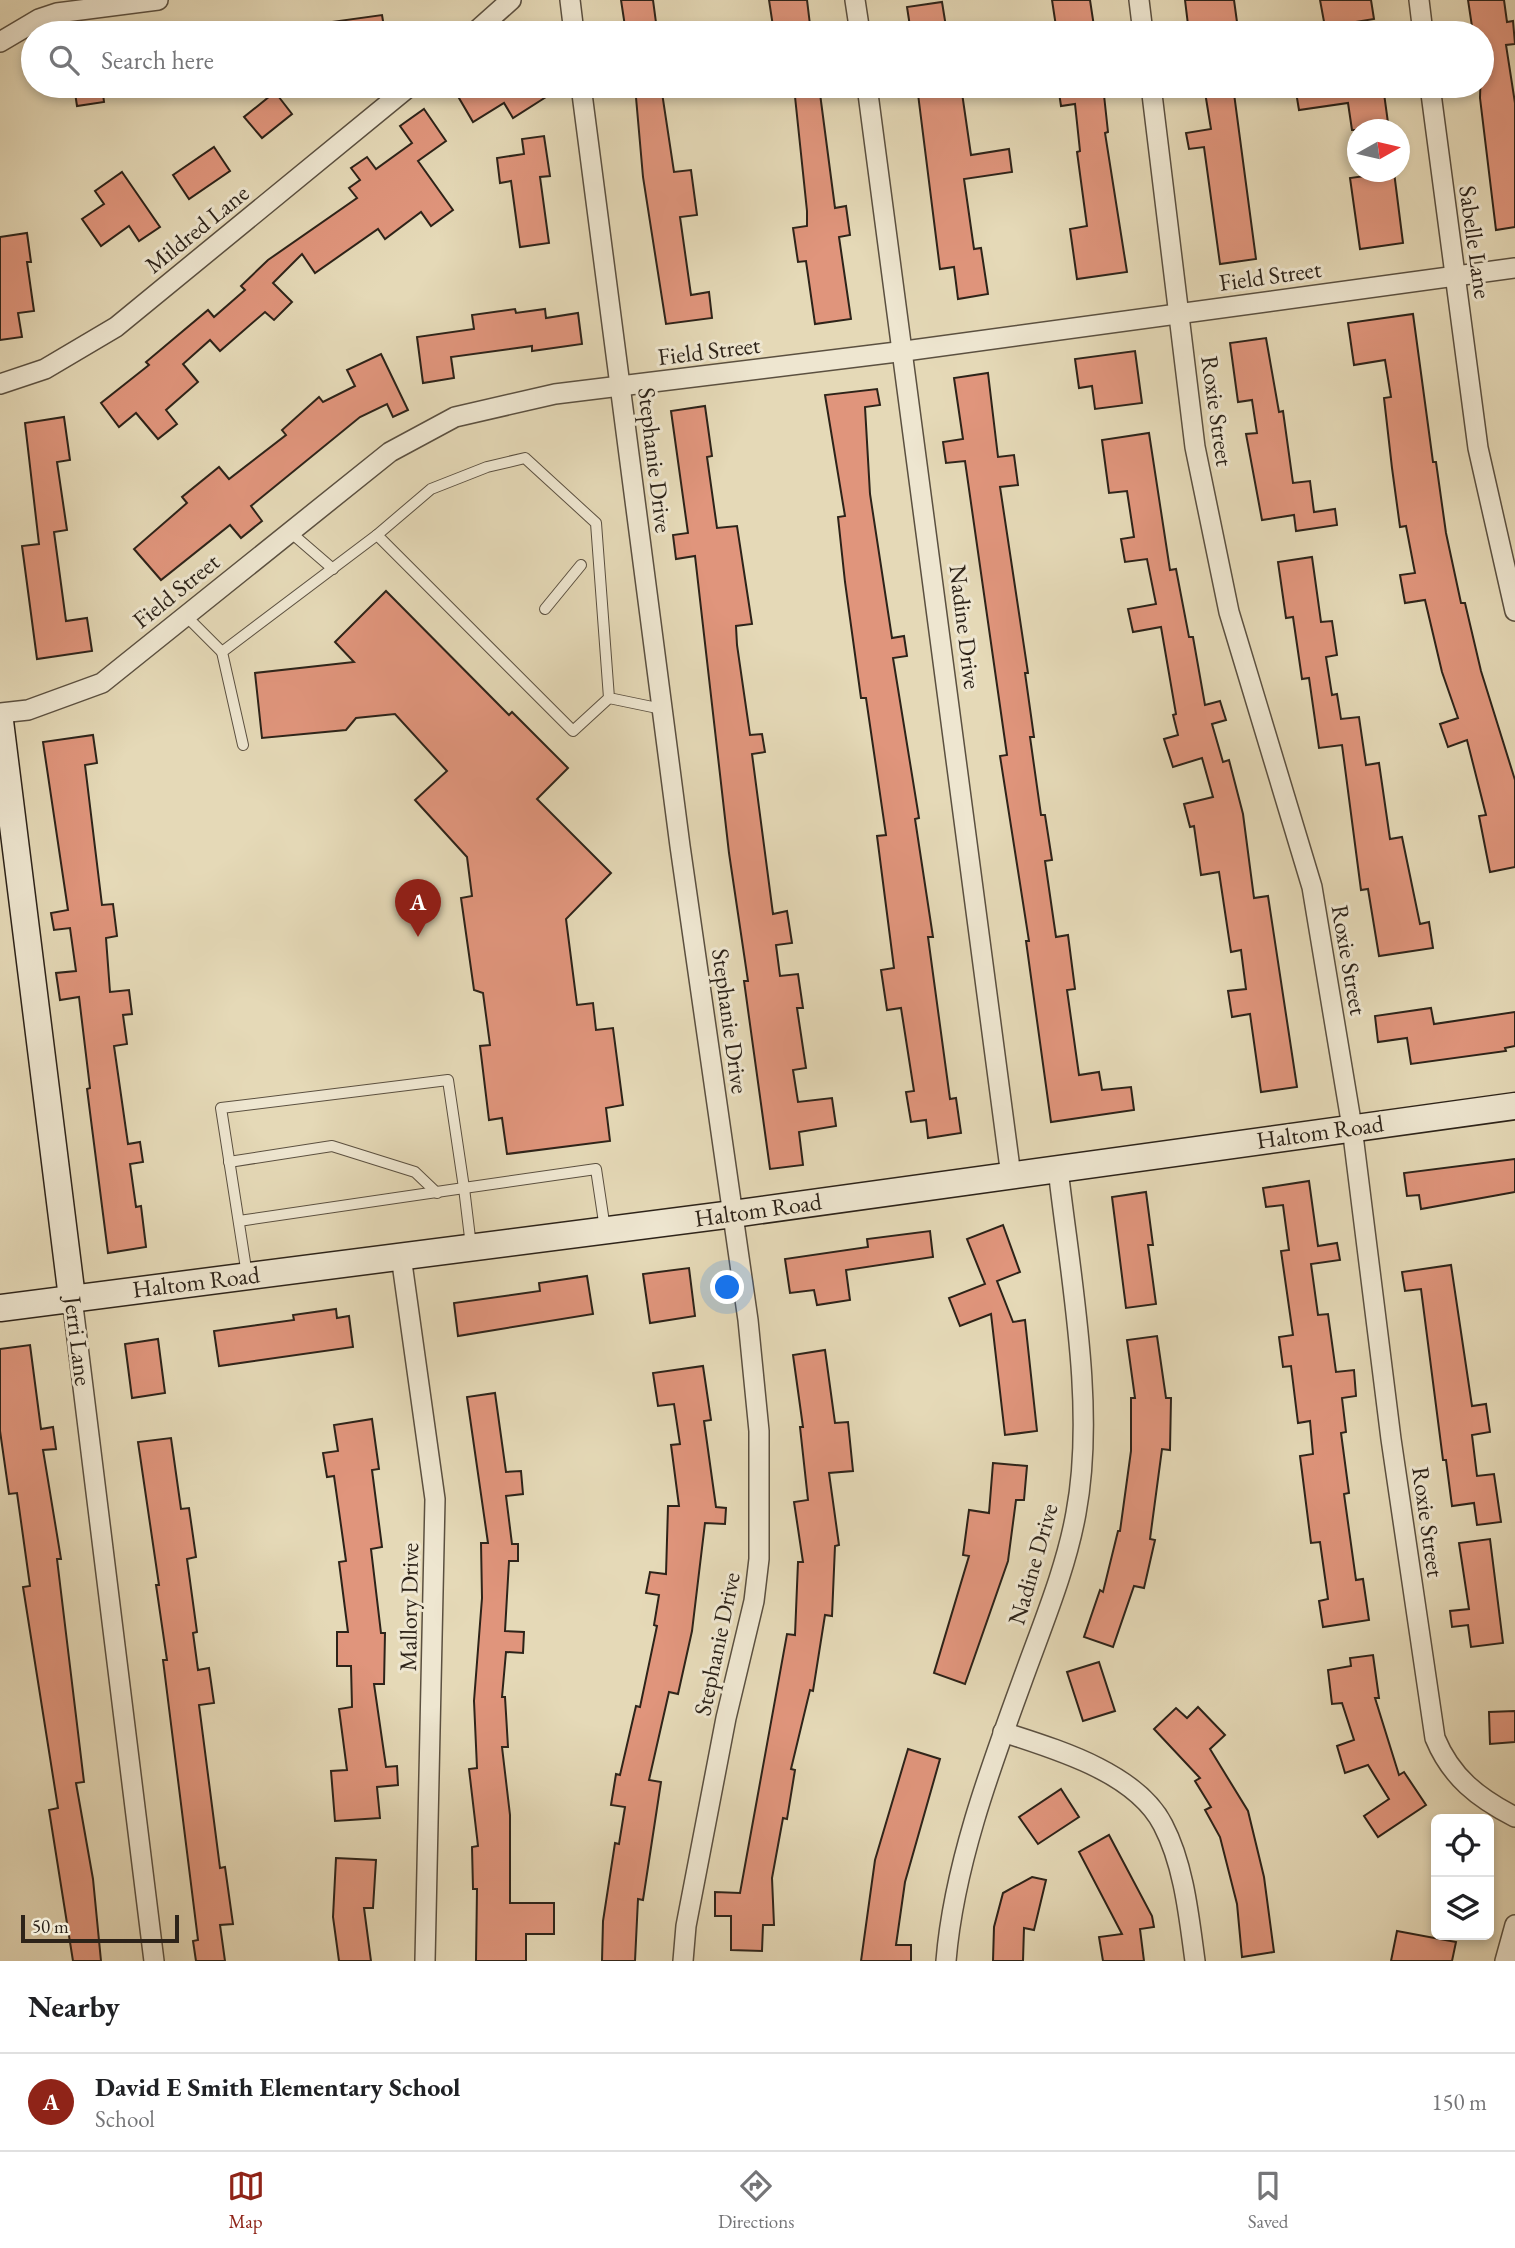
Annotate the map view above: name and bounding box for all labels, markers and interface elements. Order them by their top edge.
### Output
search box [21,21,1494,98]
icon: search [45,41,83,79]
text: Search here [101,43,214,77]
north arrow [1347,119,1410,182]
street label: Mildred Lane [138,177,255,280]
street label: Sabelle Lane [1452,183,1499,300]
street label: Field Street [1217,253,1324,298]
street label: Field Street [656,329,762,372]
street label: Roxie Street [1194,354,1241,469]
street label: Stephanie Drive [631,386,680,534]
street label: Field Street [126,546,226,635]
street label: Nadine Drive [943,563,988,691]
pin: A [395,879,441,937]
street label: Roxie Street [1325,902,1374,1018]
street label: Stephanie Drive [705,946,756,1095]
street label: Haltom Road [1254,1107,1386,1156]
street label: Haltom Road [692,1185,824,1234]
street label: Haltom Road [131,1258,262,1305]
your location [710,1270,744,1304]
street label: Jerri Lane [57,1292,99,1387]
street label: Roxie Street [1405,1465,1452,1580]
street label: Nadine Drive [1000,1500,1065,1628]
street label: Mallory Drive [392,1542,425,1672]
street label: Stephanie Drive [686,1569,747,1719]
map controls [1431,1814,1494,1940]
button: locate [1431,1814,1494,1877]
button: layers [1431,1877,1494,1940]
scale bar [21,1912,178,1944]
text: 50 m [32,1914,69,1939]
text: Nearby [28,1987,120,2026]
text: David E Smith Elementary School [95,2070,460,2104]
text: A [43,2087,59,2117]
text: 150 m [1431,2087,1487,2117]
text: School [95,2104,155,2134]
tab: Map [227,2167,265,2234]
tab: Directions [718,2167,794,2234]
tab: Saved [1248,2167,1288,2234]

